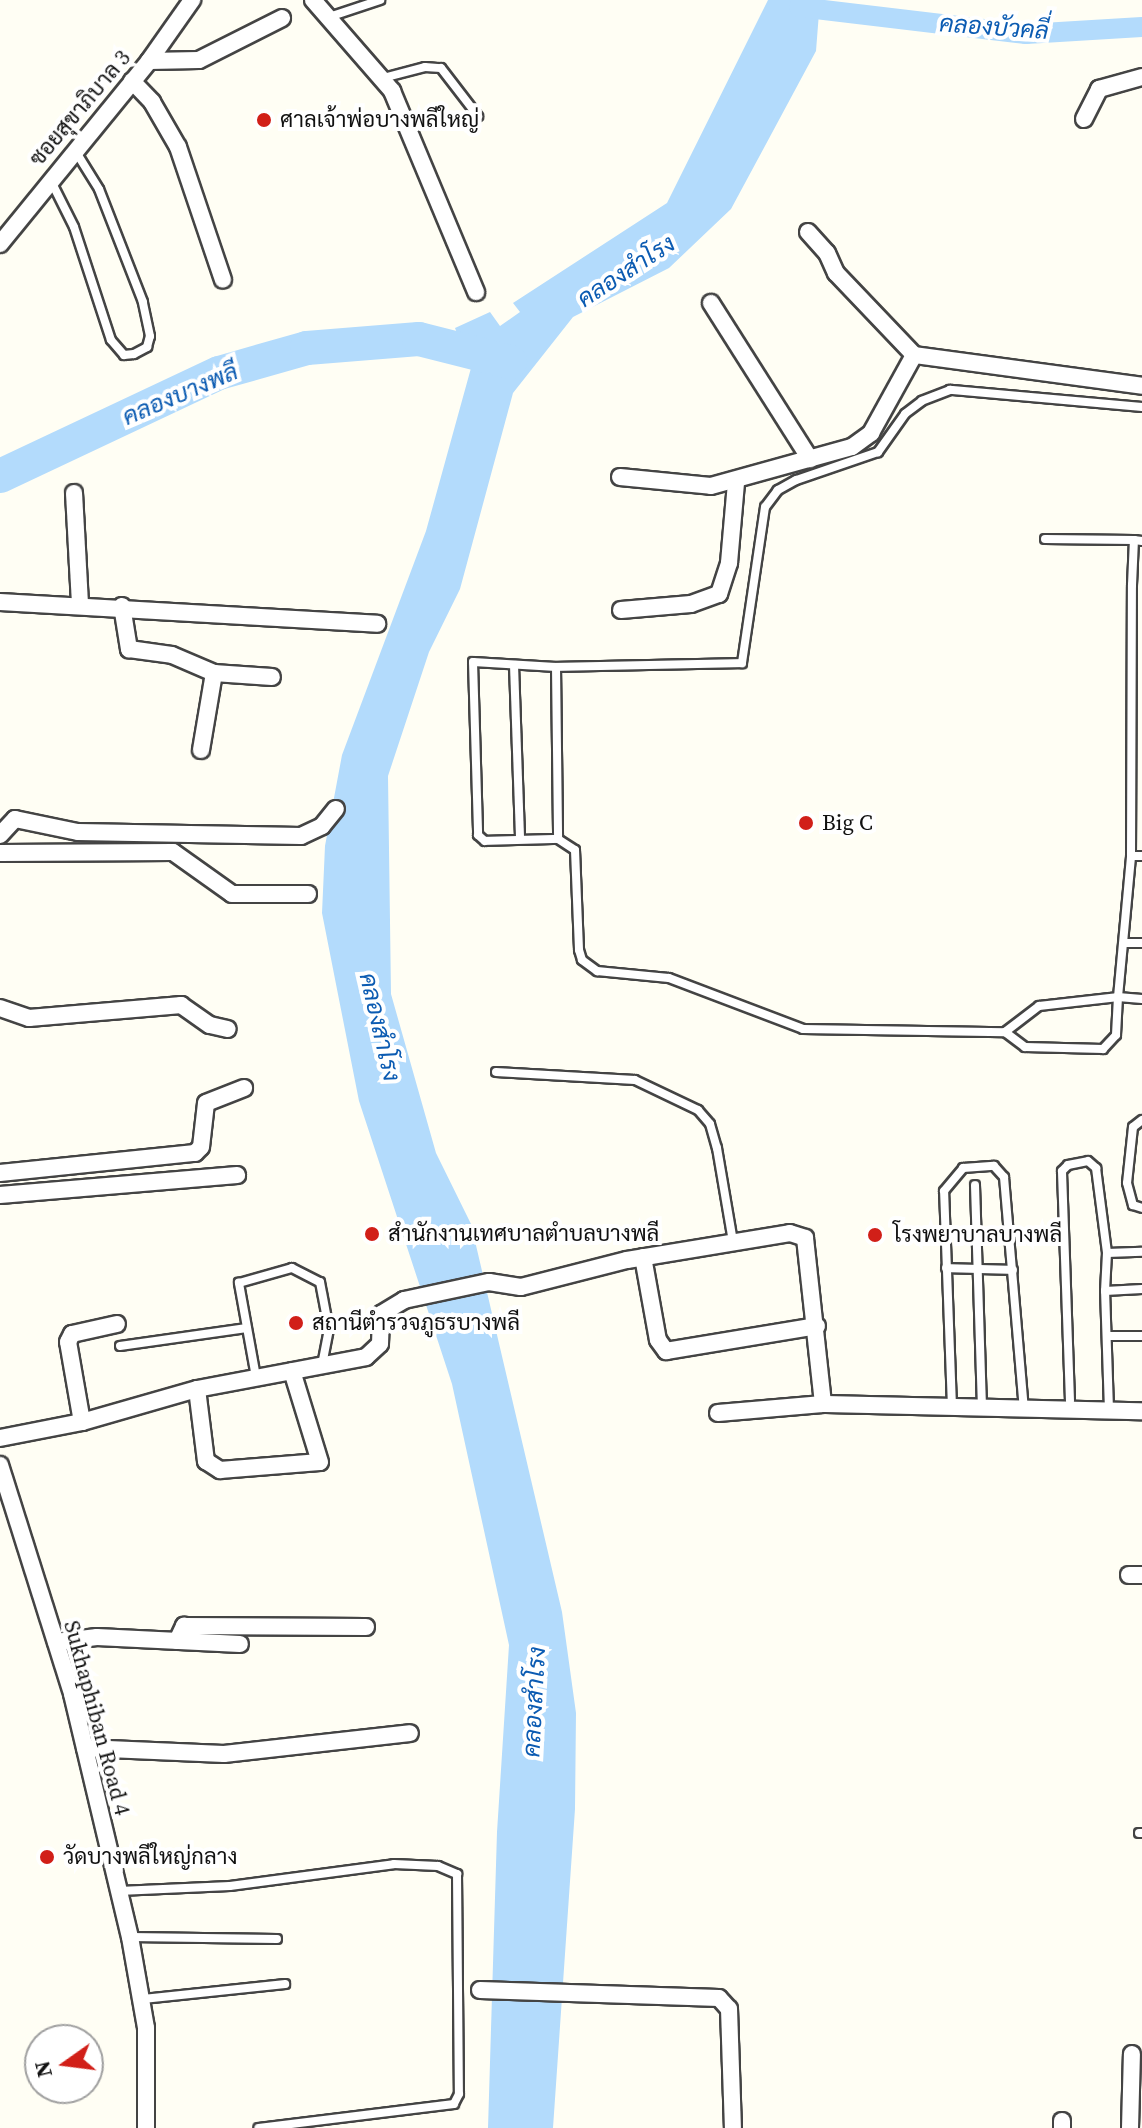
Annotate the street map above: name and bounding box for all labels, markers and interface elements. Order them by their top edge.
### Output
water label: คลองบัวคลี่ [938,9,1050,45]
street label: ซอยสุขาภิบาล 3 [24,45,136,171]
place label: ศาลเจ้าพ่อบางพลีใหญ่ [280,107,479,133]
marker: ศาลเจ้าพ่อบางพลีใหญ่ [255,111,273,129]
water label: คลองสำโรง [572,229,680,313]
water label: คลองบางพลี [118,357,242,431]
place label: Big C [822,810,873,836]
marker: Big C [797,814,815,832]
water label: คลองสำโรง [354,970,406,1084]
place label: สำนักงานเทศบาลตำบลบางพลี [388,1221,659,1247]
place label: โรงพยาบาลบางพลี [893,1222,1062,1248]
marker: โรงพยาบาลบางพลี [864,1224,886,1246]
marker: สำนักงานเทศบาลตำบลบางพลี [363,1225,381,1243]
place label: สถานีตำรวจภูธรบางพลี [312,1310,520,1336]
marker: สถานีตำรวจภูธรบางพลี [287,1314,305,1332]
street label: Sukhaphiban Road 4 [58,1618,136,1818]
water label: คลองสำโรง [517,1646,551,1758]
place label: วัดบางพลีใหญ่กลาง [63,1844,237,1870]
marker: วัดบางพลีใหญ่กลาง [38,1848,56,1866]
north arrow [24,2024,104,2104]
text: N [26,2058,59,2081]

